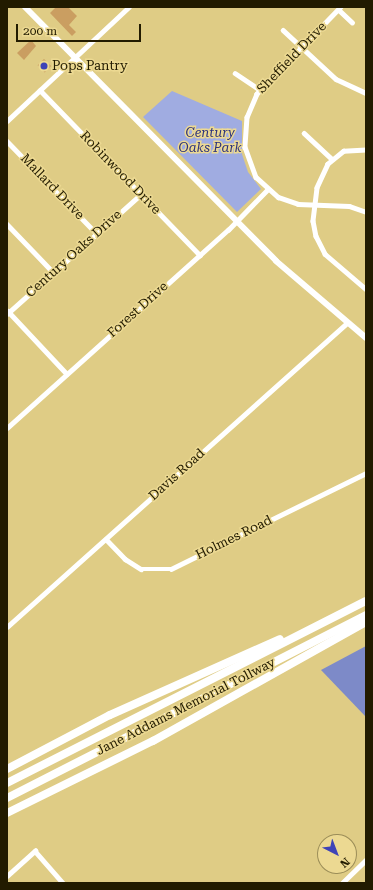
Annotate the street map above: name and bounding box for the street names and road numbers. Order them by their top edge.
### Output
street label: Sheffield Drive [254,19,330,97]
street label: Robinwood Drive [76,128,164,218]
street label: Mallard Drive [17,151,87,223]
street label: Century Oaks Drive [23,207,125,301]
street label: Forest Drive [105,279,171,341]
street label: Davis Road [146,446,208,504]
street label: Holmes Road [193,513,275,563]
street label: Jane Addams Memorial Tollway [94,655,278,759]

